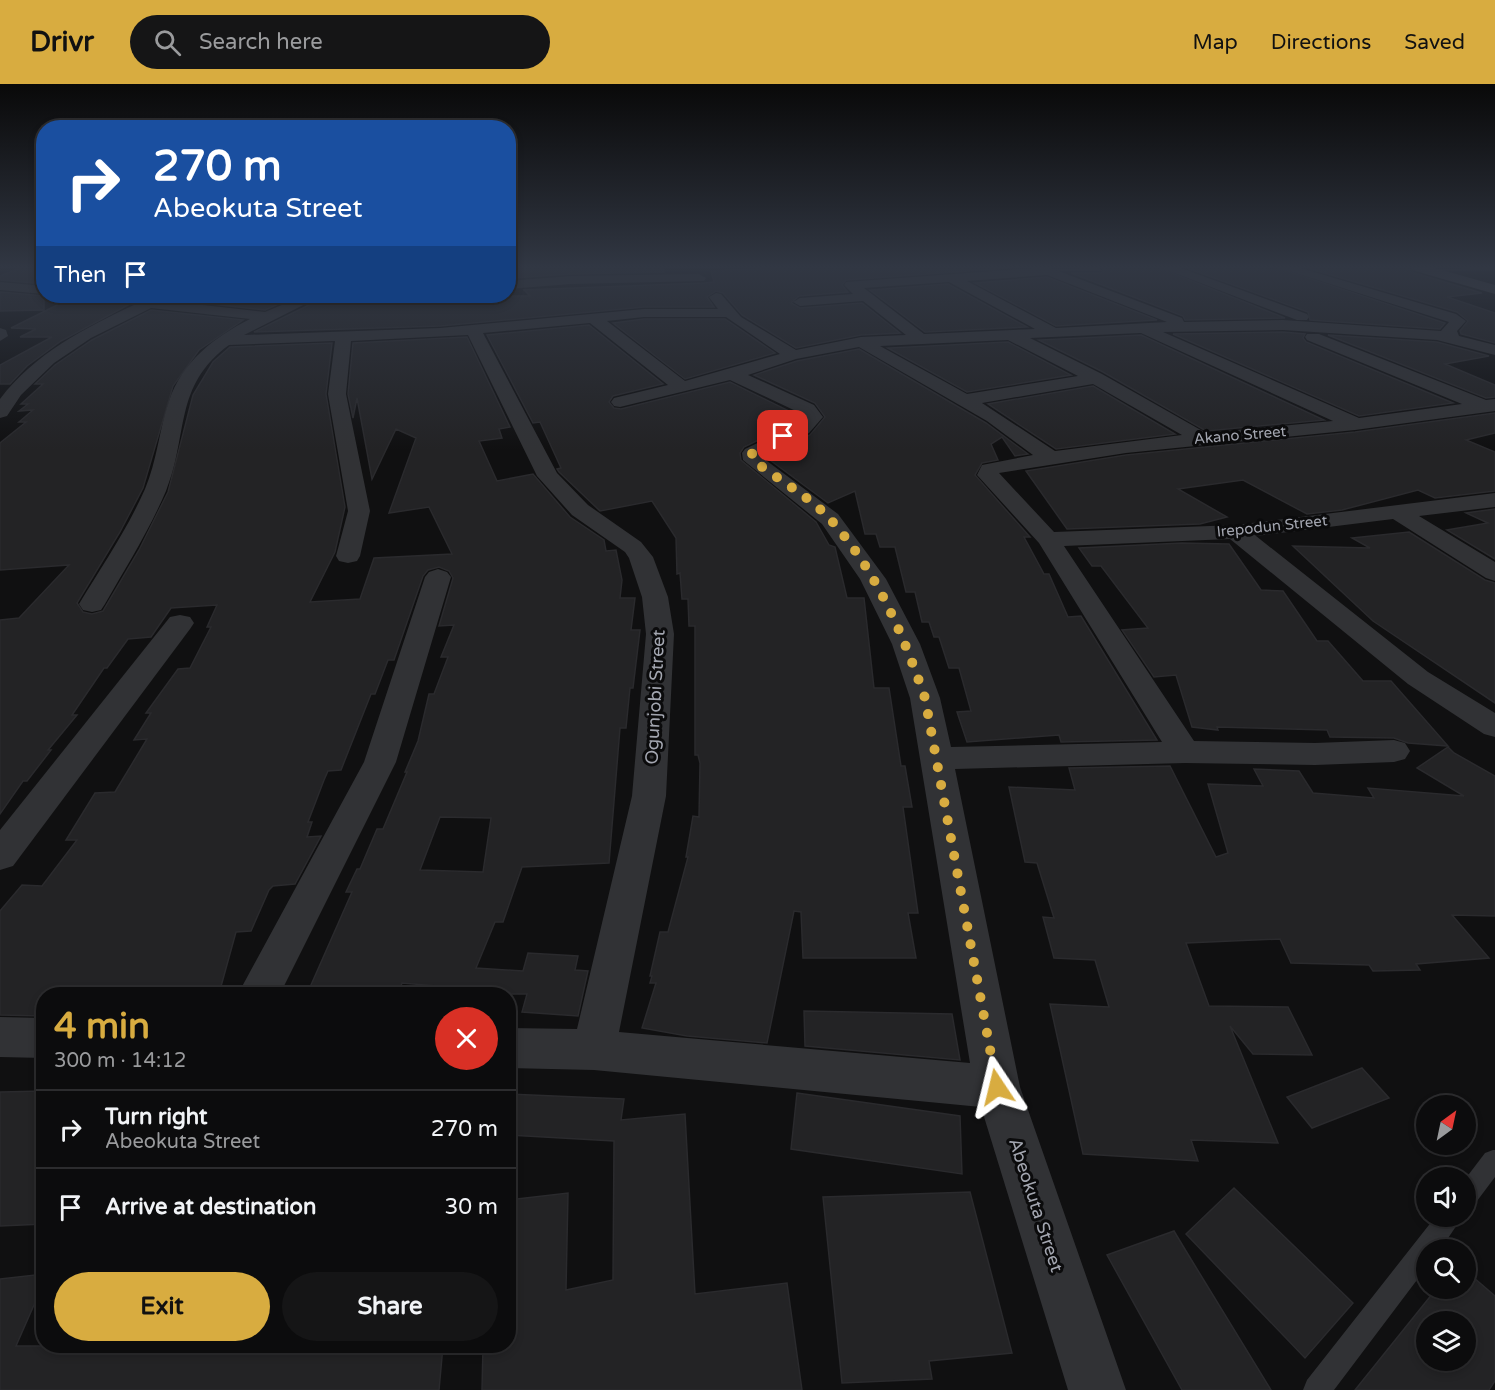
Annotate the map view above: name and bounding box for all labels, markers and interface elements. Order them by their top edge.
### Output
search box [130,15,550,69]
text: Drivr [30,25,94,59]
icon: search [151,26,184,59]
text: Search here [199,29,323,55]
text: Map [1192,30,1238,55]
text: Directions [1271,30,1371,55]
text: Saved [1404,30,1465,55]
text: 270 m [153,141,282,192]
icon: right [54,144,132,222]
text: Abeokuta Street [153,192,363,225]
icon: arrive [119,258,152,291]
text: Then [54,262,107,288]
pin [757,410,808,461]
icon: arrive [766,419,799,452]
street label: Akano Street [1193,422,1287,448]
street label: Irepodun Street [1216,511,1329,541]
street label: Ogunjobi Street [640,629,670,765]
text: 4 min [54,1005,150,1048]
button: close [435,1007,498,1070]
text: 300 m · 14:12 [54,1049,186,1073]
position arrow [965,1055,1029,1119]
north arrow [1416,1095,1476,1155]
map controls [1416,1095,1476,1371]
text: Turn right [105,1104,207,1130]
icon: right [54,1113,87,1146]
text: 270 m [431,1116,498,1142]
text: Abeokuta Street [105,1130,260,1154]
street label: Abeokuta Street [1004,1135,1068,1275]
button: sound [1416,1167,1476,1227]
icon: arrive [54,1191,87,1224]
text: Arrive at destination [105,1194,316,1220]
text: 30 m [444,1194,498,1220]
button: search [1416,1239,1476,1299]
button: Exit [54,1272,270,1341]
button: Share [282,1272,498,1341]
button: layers [1416,1311,1476,1371]

